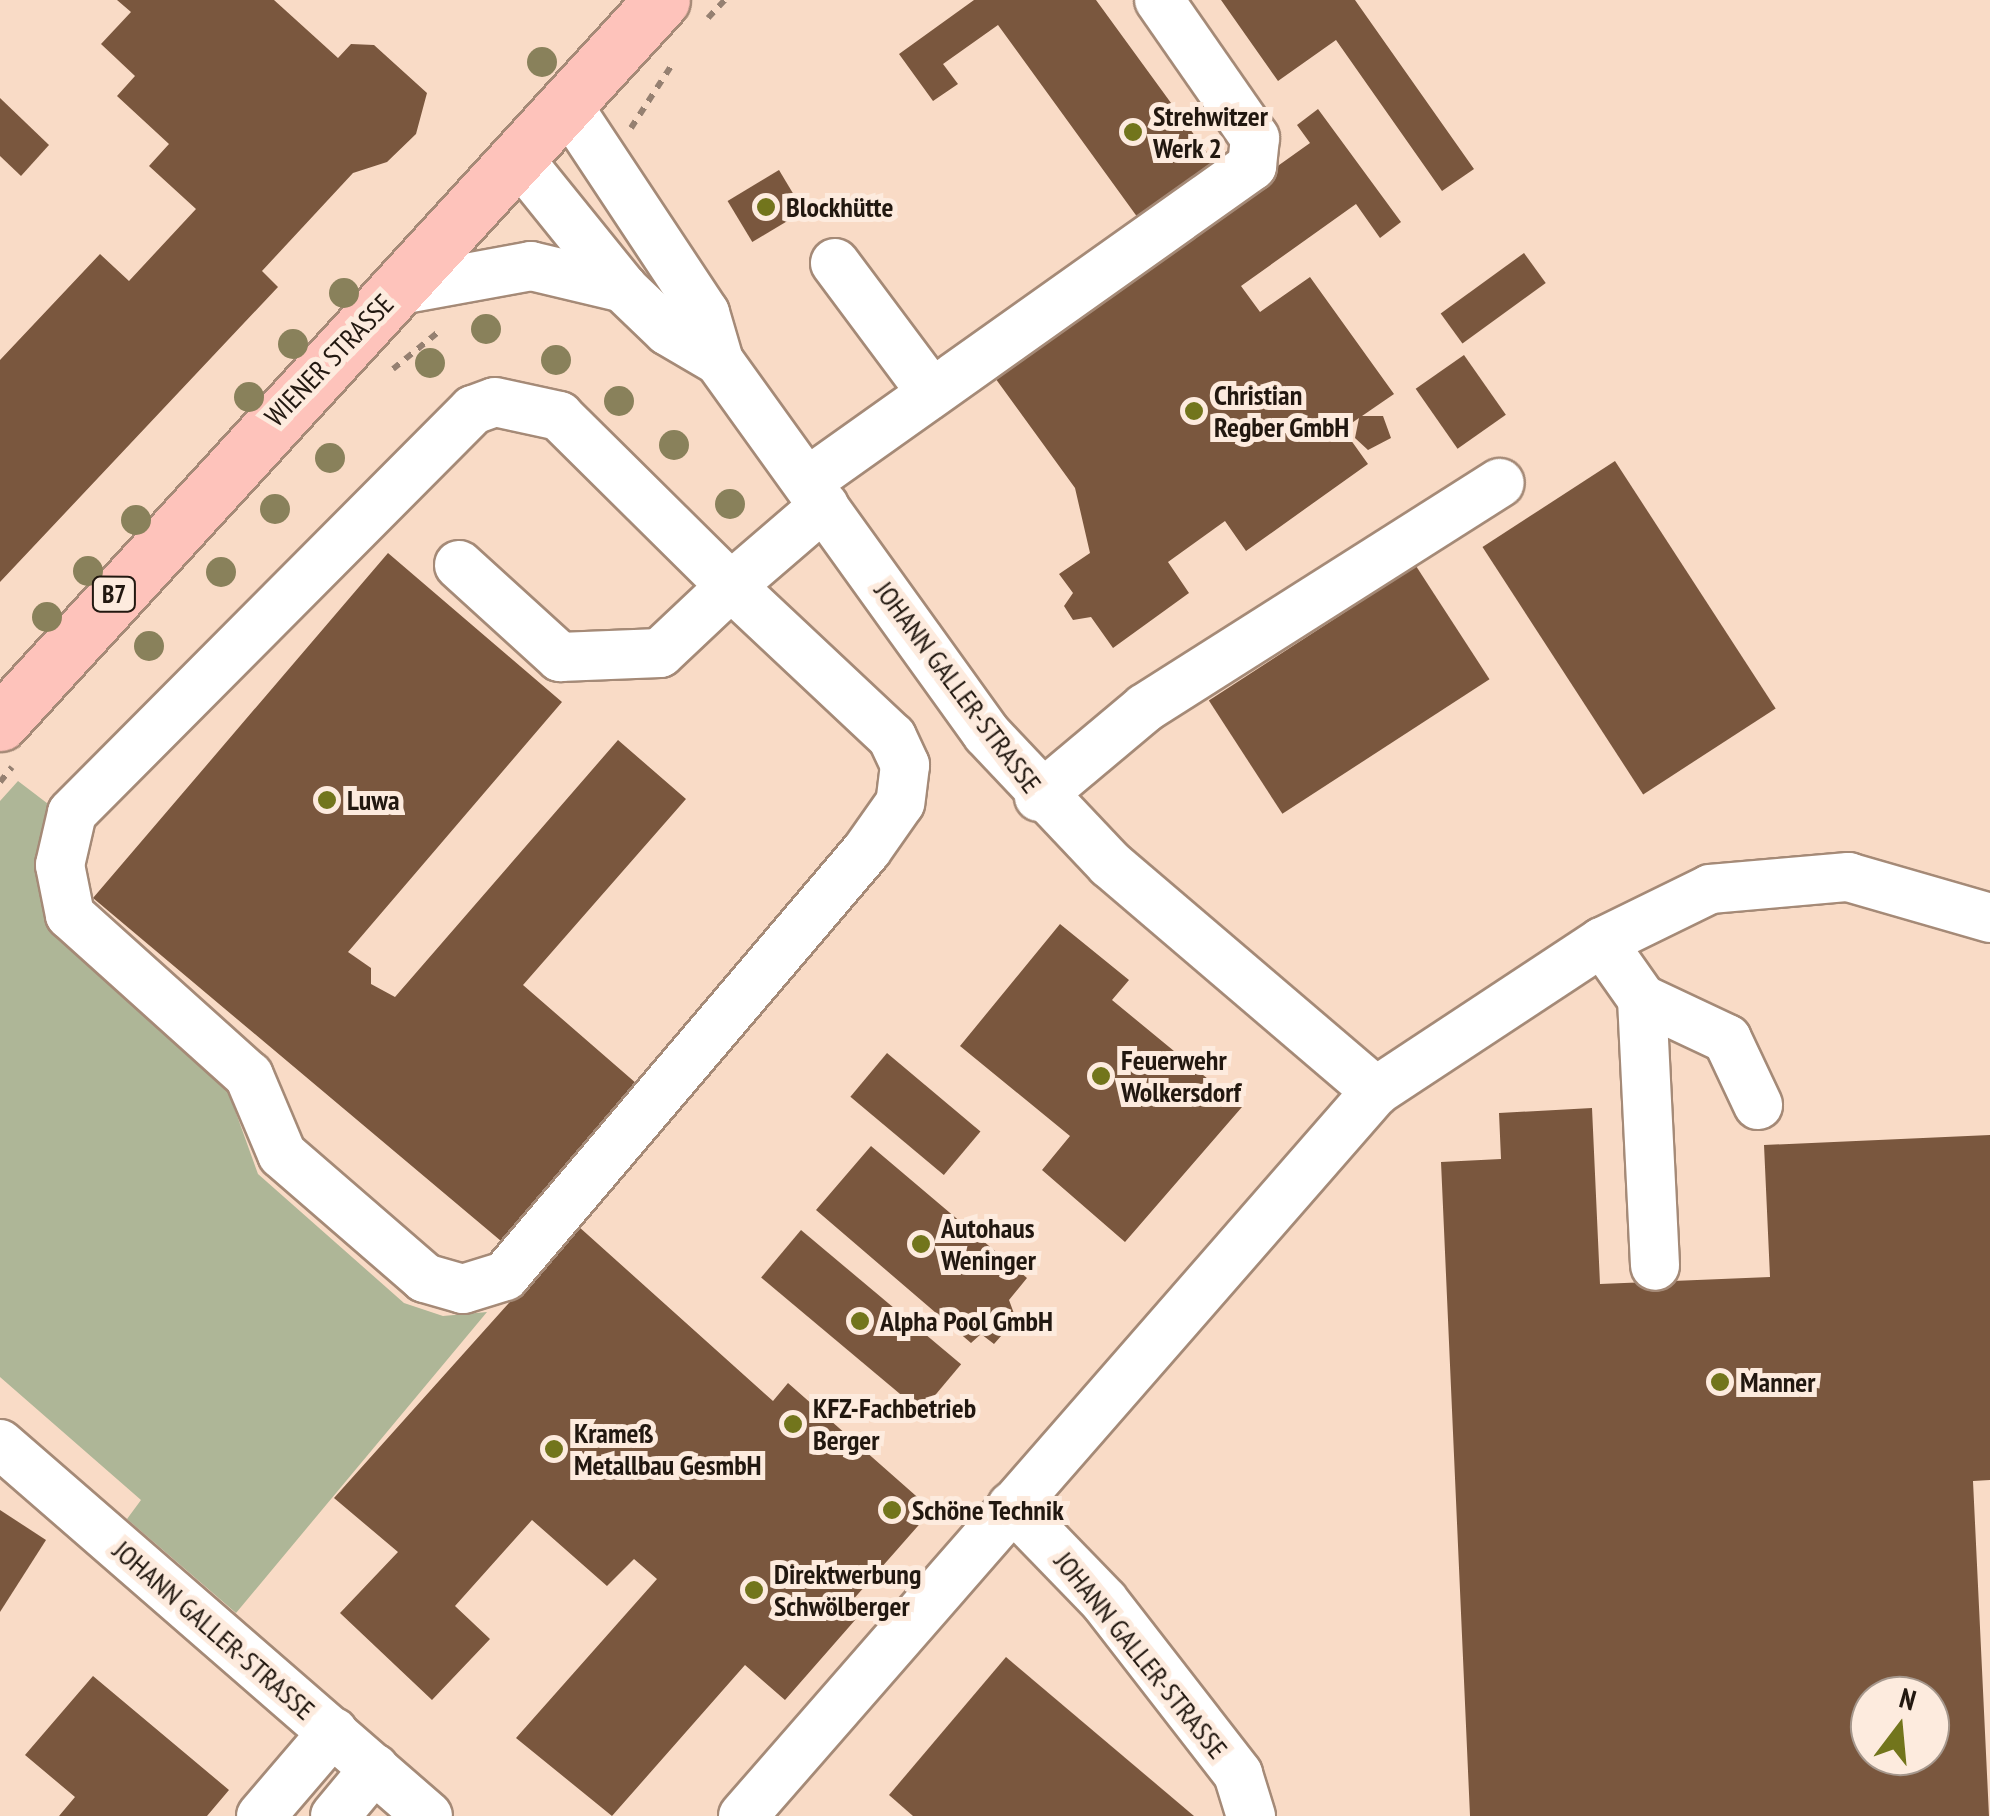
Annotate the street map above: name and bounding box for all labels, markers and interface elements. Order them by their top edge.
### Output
place label: Strehwitzer Werk 2 [1153,99,1268,165]
marker: Strehwitzer Werk 2 [1122,121,1144,143]
place label: Blockhütte [786,190,893,224]
marker: Blockhütte [755,196,777,218]
street label: WIENER STRASSE [258,287,400,433]
place label: Christian Regber GmbH [1214,378,1350,444]
marker: Christian Regber GmbH [1183,400,1205,422]
road number: B7 [92,574,136,614]
street label: JOHANN GALLER-STRASSE [868,575,1048,799]
place label: Luwa [347,783,400,817]
marker: Luwa [316,789,338,811]
place label: Feuerwehr Wolkersdorf [1121,1043,1241,1109]
marker: Feuerwehr Wolkersdorf [1090,1065,1112,1087]
place label: Autohaus Weninger [941,1211,1036,1277]
marker: Autohaus Weninger [910,1233,932,1255]
place label: Alpha Pool GmbH [880,1304,1053,1338]
marker: Alpha Pool GmbH [849,1310,871,1332]
place label: Manner [1740,1365,1815,1399]
marker: Manner [1709,1371,1731,1393]
place label: KFZ-Fachbetrieb Berger [813,1391,976,1457]
marker: KFZ-Fachbetrieb Berger [782,1413,804,1435]
place label: Krameß Metallbau GesmbH [574,1416,762,1482]
marker: Krameß Metallbau GesmbH [543,1438,565,1460]
place label: Schöne Technik [912,1493,1065,1527]
marker: Schöne Technik [881,1499,903,1521]
street label: JOHANN GALLER-STRASSE [106,1533,322,1727]
street label: JOHANN GALLER-STRASSE [1047,1545,1235,1765]
place label: Direktwerbung Schwölberger [774,1557,921,1623]
marker: Direktwerbung Schwölberger [743,1579,765,1601]
north arrow [1850,1676,1950,1776]
text: N [1895,1679,1920,1718]

